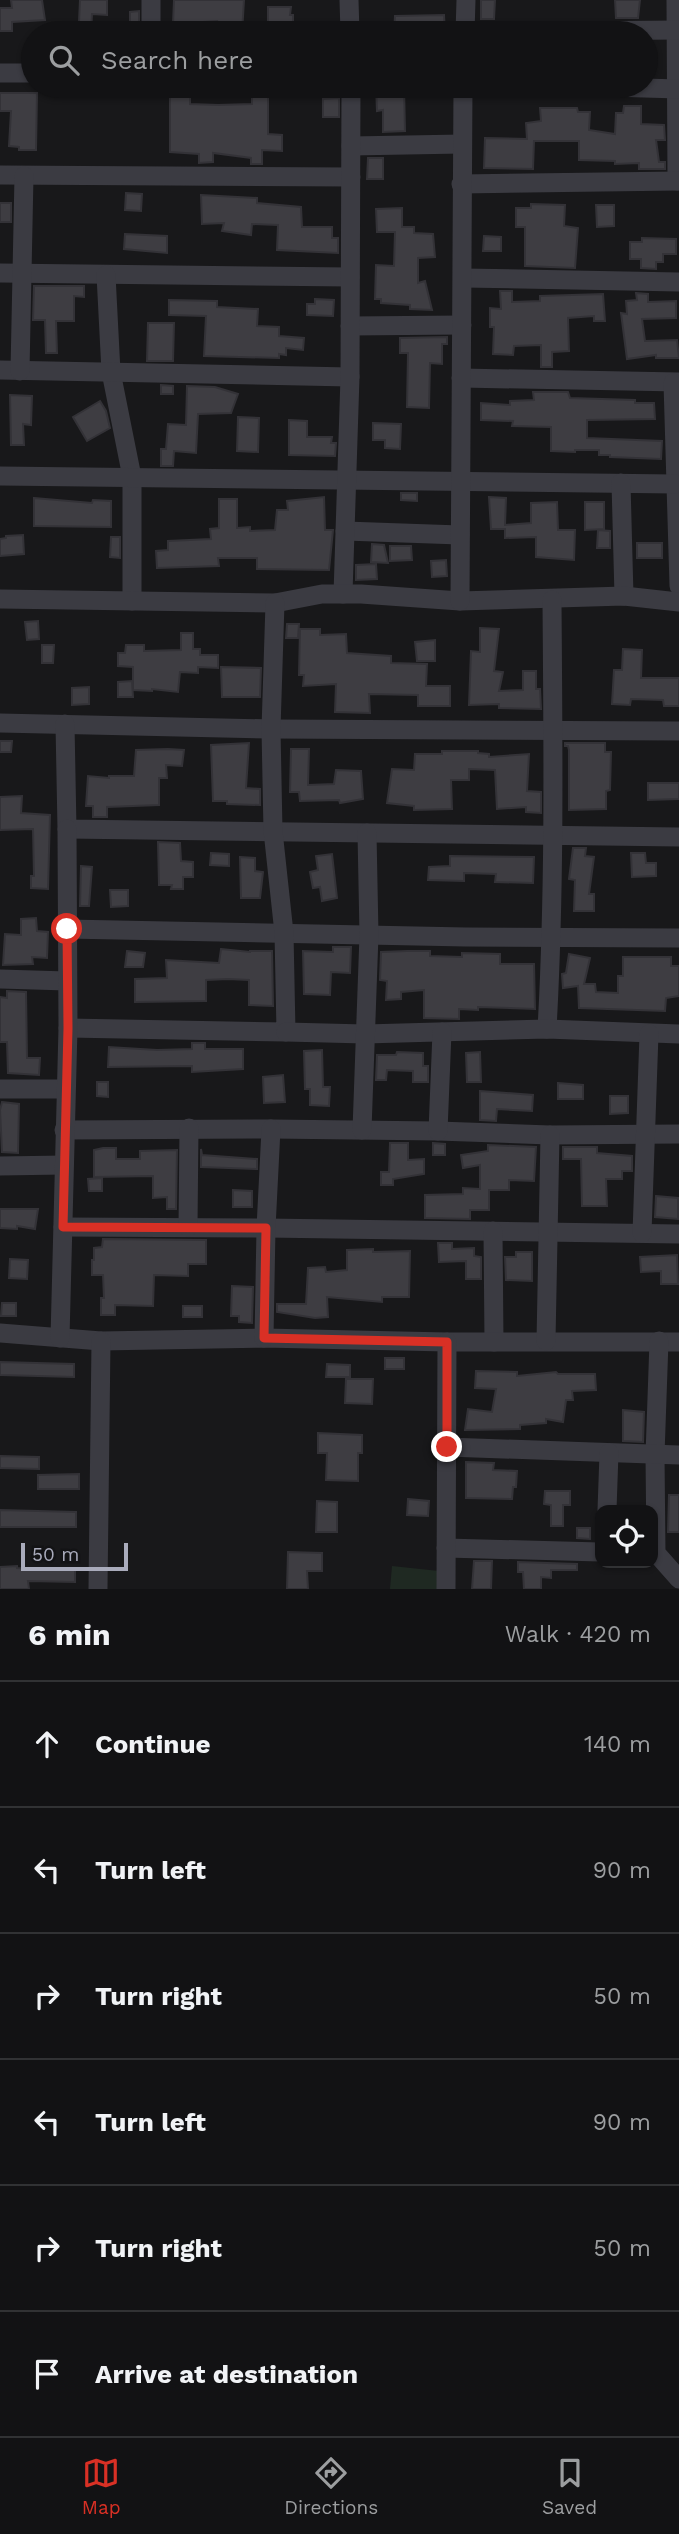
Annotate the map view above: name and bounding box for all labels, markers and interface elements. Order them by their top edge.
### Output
search box [21,21,658,98]
icon: search [45,41,83,79]
text: Search here [101,45,253,75]
route start [51,913,82,944]
route end [431,1431,462,1462]
map controls [595,1505,658,1568]
button: locate [595,1505,658,1568]
scale bar [21,1540,128,1572]
text: 50 m [32,1543,79,1566]
text: 6 min [28,1617,111,1652]
text: Walk · 420 m [505,1621,651,1648]
icon: ahead [28,1725,66,1763]
text: Continue [95,1729,211,1759]
text: 140 m [584,1731,651,1758]
icon: left [28,1851,66,1889]
text: Turn left [95,1855,206,1885]
text: 90 m [593,1857,651,1884]
icon: right [28,1977,66,2015]
text: Turn right [95,1981,222,2011]
text: 50 m [594,1983,651,2010]
icon: left [28,2103,66,2141]
text: Turn left [95,2107,206,2137]
text: 90 m [593,2109,651,2136]
icon: right [28,2229,66,2267]
text: Turn right [95,2233,222,2263]
text: 50 m [594,2235,651,2262]
icon: arrive [28,2355,66,2393]
text: Arrive at destination [95,2359,358,2389]
tab: Map [82,2454,121,2519]
tab: Directions [284,2454,378,2519]
tab: Saved [542,2454,597,2519]

